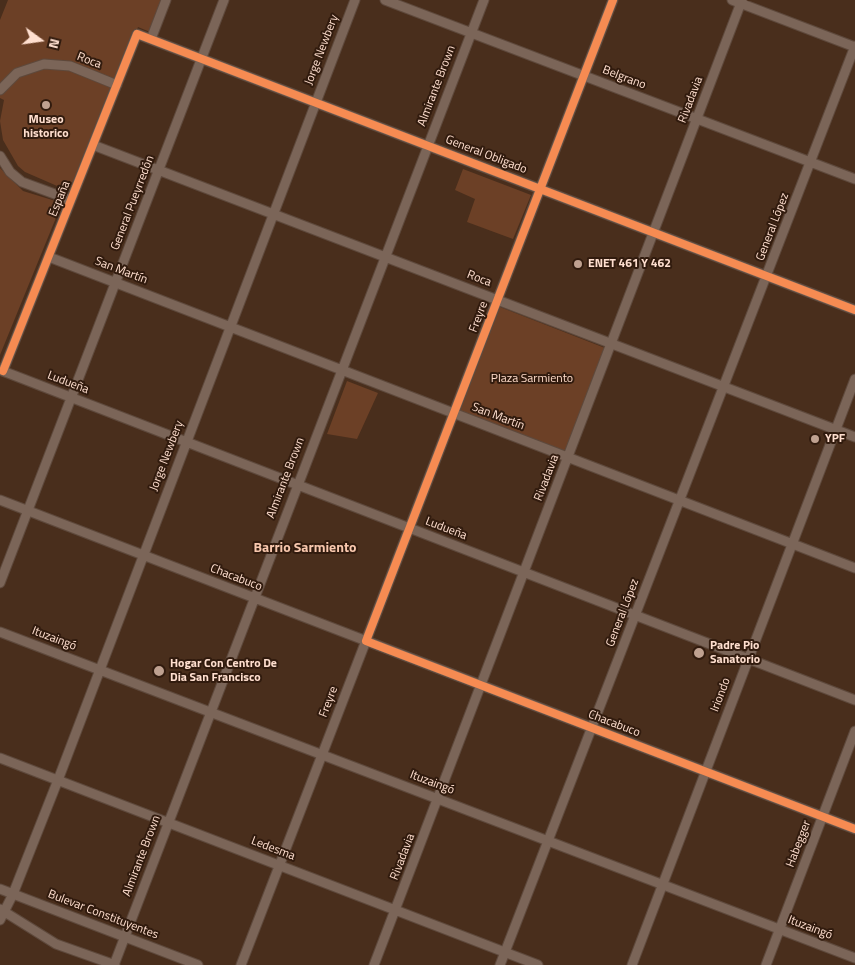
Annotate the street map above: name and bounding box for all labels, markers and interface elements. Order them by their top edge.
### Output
street label: Jorge Newbery [302,13,342,87]
north arrow [15,15,65,65]
text: N [44,36,66,51]
street label: Almirante Brown [415,44,459,128]
street label: Roca [75,50,103,72]
street label: Belgrano [600,63,648,93]
street label: Rivadavia [676,75,706,125]
marker: Museo historico [40,99,52,111]
place label: Museo historico [23,113,69,141]
street label: General Obligado [443,133,529,177]
street label: General Pueyrredón [108,154,158,252]
street label: España [46,179,74,219]
street label: General López [753,191,793,263]
street label: San Martín [93,254,149,288]
place label: ENET 461 Y 462 [588,257,671,271]
marker: ENET 461 Y 462 [572,258,584,270]
street label: Roca [465,268,493,290]
street label: Freyre [467,300,491,334]
street label: Ludueña [45,369,91,397]
park label: Plaza Sarmiento [491,372,573,386]
street label: San Martín [470,400,526,434]
street label: Jorge Newbery [147,419,187,493]
place label: YPF [825,432,845,446]
marker: YPF [809,433,821,445]
street label: Almirante Brown [264,436,308,520]
street label: Rivadavia [532,453,562,503]
street label: Ludueña [423,515,469,543]
district label: Barrio Sarmiento [254,541,356,557]
street label: Chacabuco [208,562,264,594]
street label: General López [603,577,643,649]
street label: Ituzaingó [30,624,78,654]
place label: Padre Pio Sanatorio [710,639,760,667]
marker: Padre Pio Sanatorio [692,646,706,660]
place label: Hogar Con Centro De Dia San Francisco [170,657,277,685]
marker: Hogar Con Centro De Dia San Francisco [152,664,166,678]
street label: Iriondo [708,676,734,714]
street label: Freyre [317,685,341,719]
street label: Chacabuco [586,708,642,740]
street label: Ituzaingó [408,768,456,798]
street label: Almirante Brown [120,814,164,898]
street label: Habegger [783,819,815,869]
street label: Rivadavia [388,832,418,882]
street label: Ledesma [249,834,297,864]
street label: Bulevar Constituyentes [46,887,160,943]
street label: Ituzaingó [786,913,834,943]

